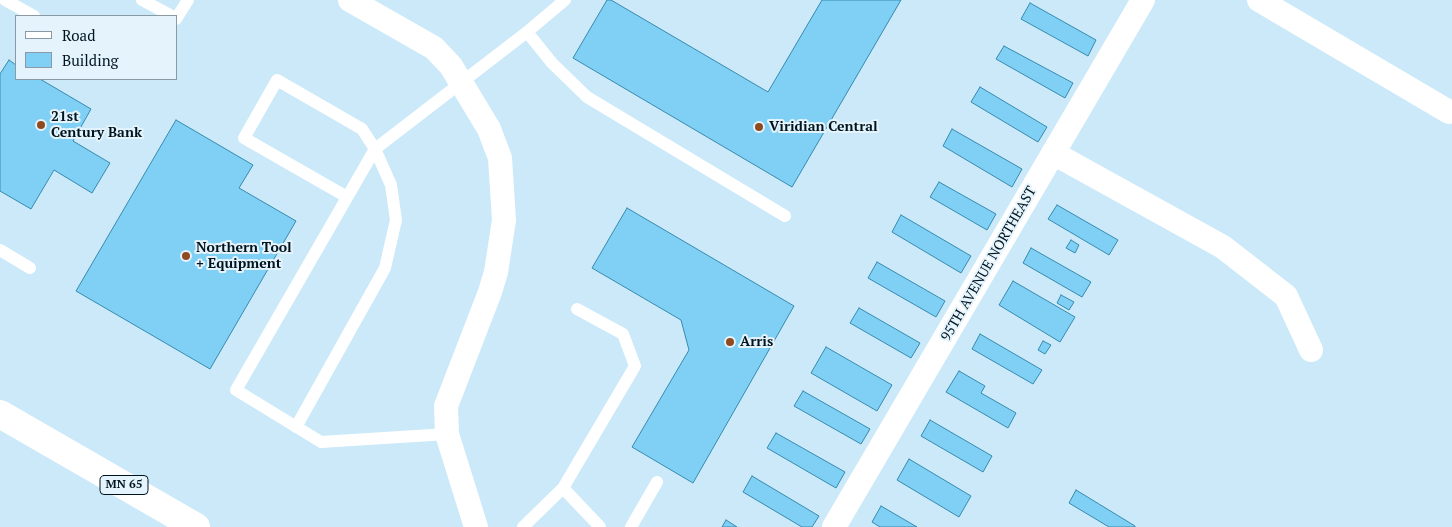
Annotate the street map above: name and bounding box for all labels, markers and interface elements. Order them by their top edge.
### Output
legend [15,15,178,80]
text: Road [62,25,95,45]
text: Building [62,50,119,70]
place label: 21st Century Bank [51,109,142,142]
marker: 21st Century Bank [35,119,47,131]
place label: Viridian Central [769,119,878,135]
marker: Viridian Central [753,121,765,133]
street label: 95TH AVENUE NORTHEAST [938,184,1040,344]
place label: Northern Tool + Equipment [196,240,292,272]
marker: Northern Tool + Equipment [180,250,192,262]
place label: Arris [740,334,773,350]
marker: Arris [724,336,736,348]
road number: MN 65 [100,476,148,494]

